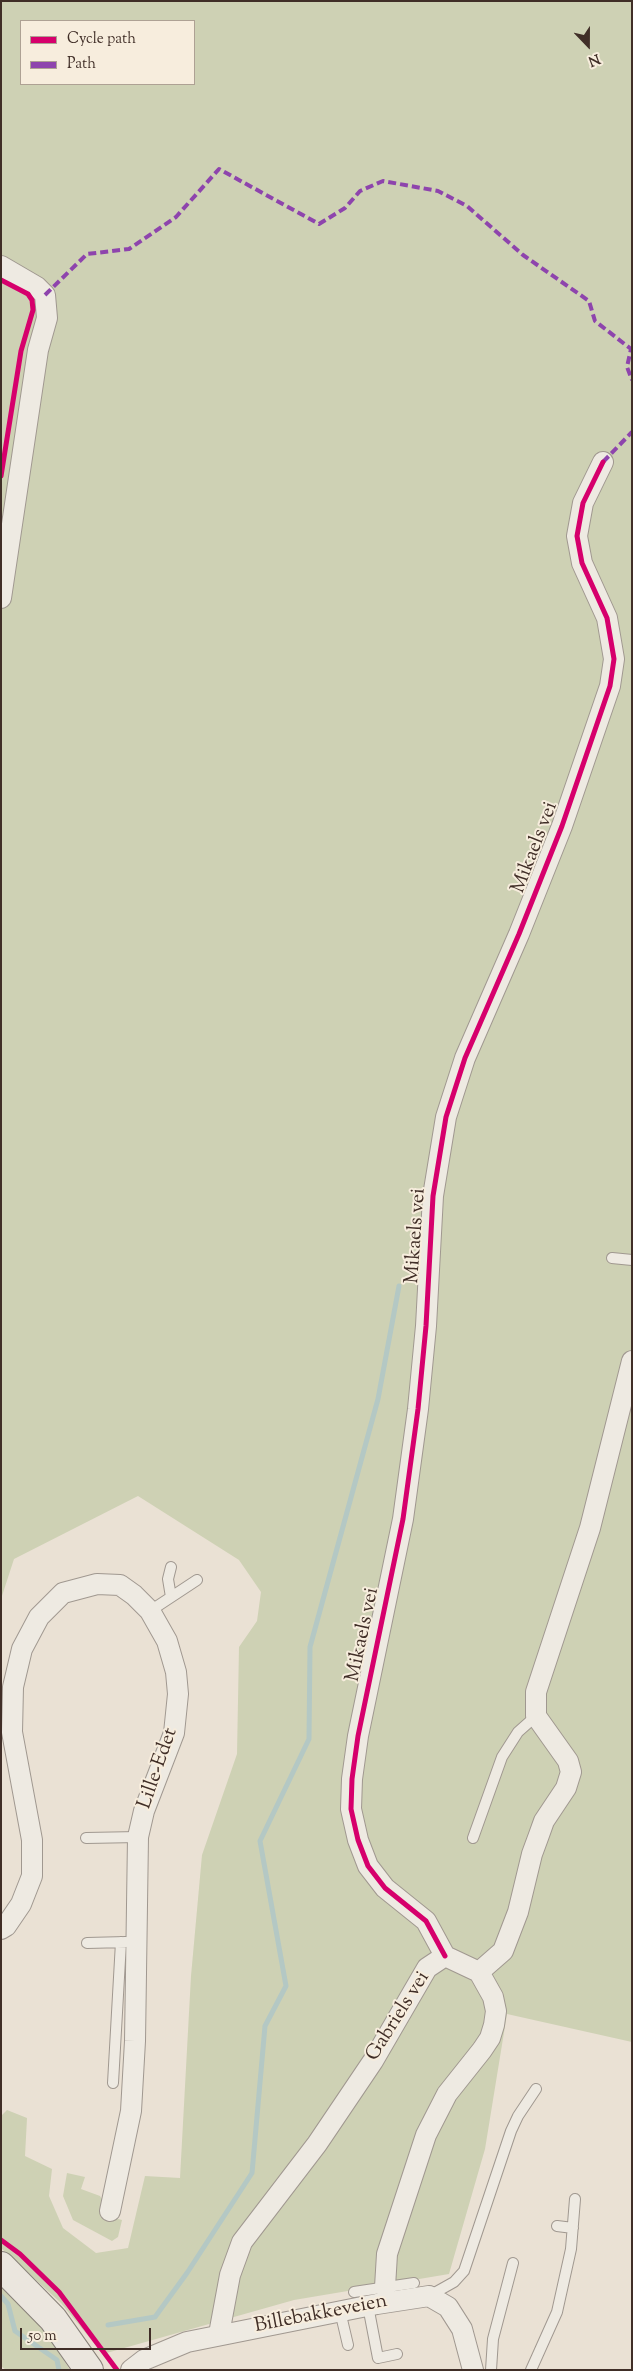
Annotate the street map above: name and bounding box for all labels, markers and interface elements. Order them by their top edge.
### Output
legend [20,20,195,85]
north arrow [563,20,613,70]
text: Cycle path [67,29,136,50]
text: N [585,48,603,70]
text: Path [67,54,96,75]
street label: Mikaels vei [508,799,564,897]
street label: Mikaels vei [402,1187,432,1285]
street label: Mikaels vei [342,1586,386,1684]
street label: Lille-Edet [134,1725,184,1813]
street label: Gabriels vei [362,1968,436,2066]
street label: Billebakkeveien [253,2290,389,2340]
scale bar [22,2318,154,2350]
text: 50 m [28,2326,57,2347]

